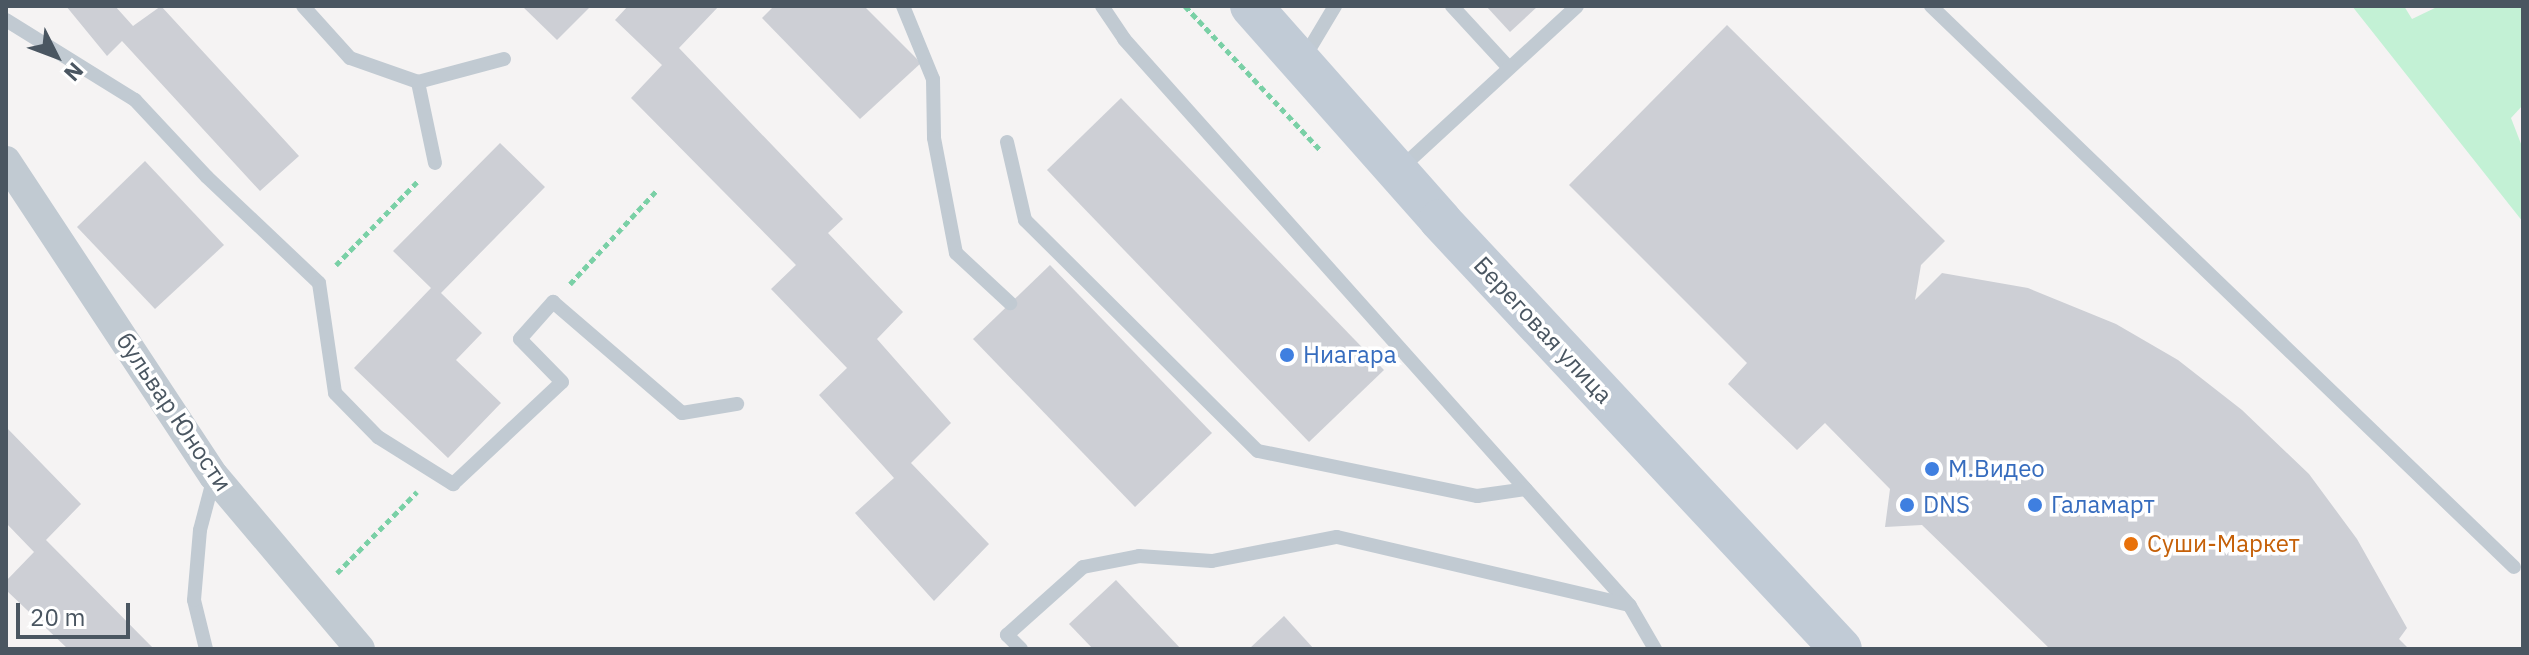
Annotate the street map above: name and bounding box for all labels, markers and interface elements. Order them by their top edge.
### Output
north arrow [16,16,96,96]
text: N [58,57,90,88]
street label: Береговая улица [1468,251,1618,409]
street label: бульвар Юности [110,327,238,497]
place label: Ниагара [1303,341,1397,369]
marker: Ниагара [1278,346,1296,364]
place label: М.Видео [1948,455,2045,483]
marker: М.Видео [1923,460,1941,478]
place label: DNS [1923,491,1970,519]
place label: Галамарт [2051,491,2155,519]
marker: DNS [1898,496,1916,514]
marker: Галамарт [2026,496,2044,514]
place label: Суши-Маркет [2147,530,2300,558]
marker: Суши-Маркет [2122,535,2140,553]
scale bar [20,587,134,637]
text: 20 m [30,601,85,633]

